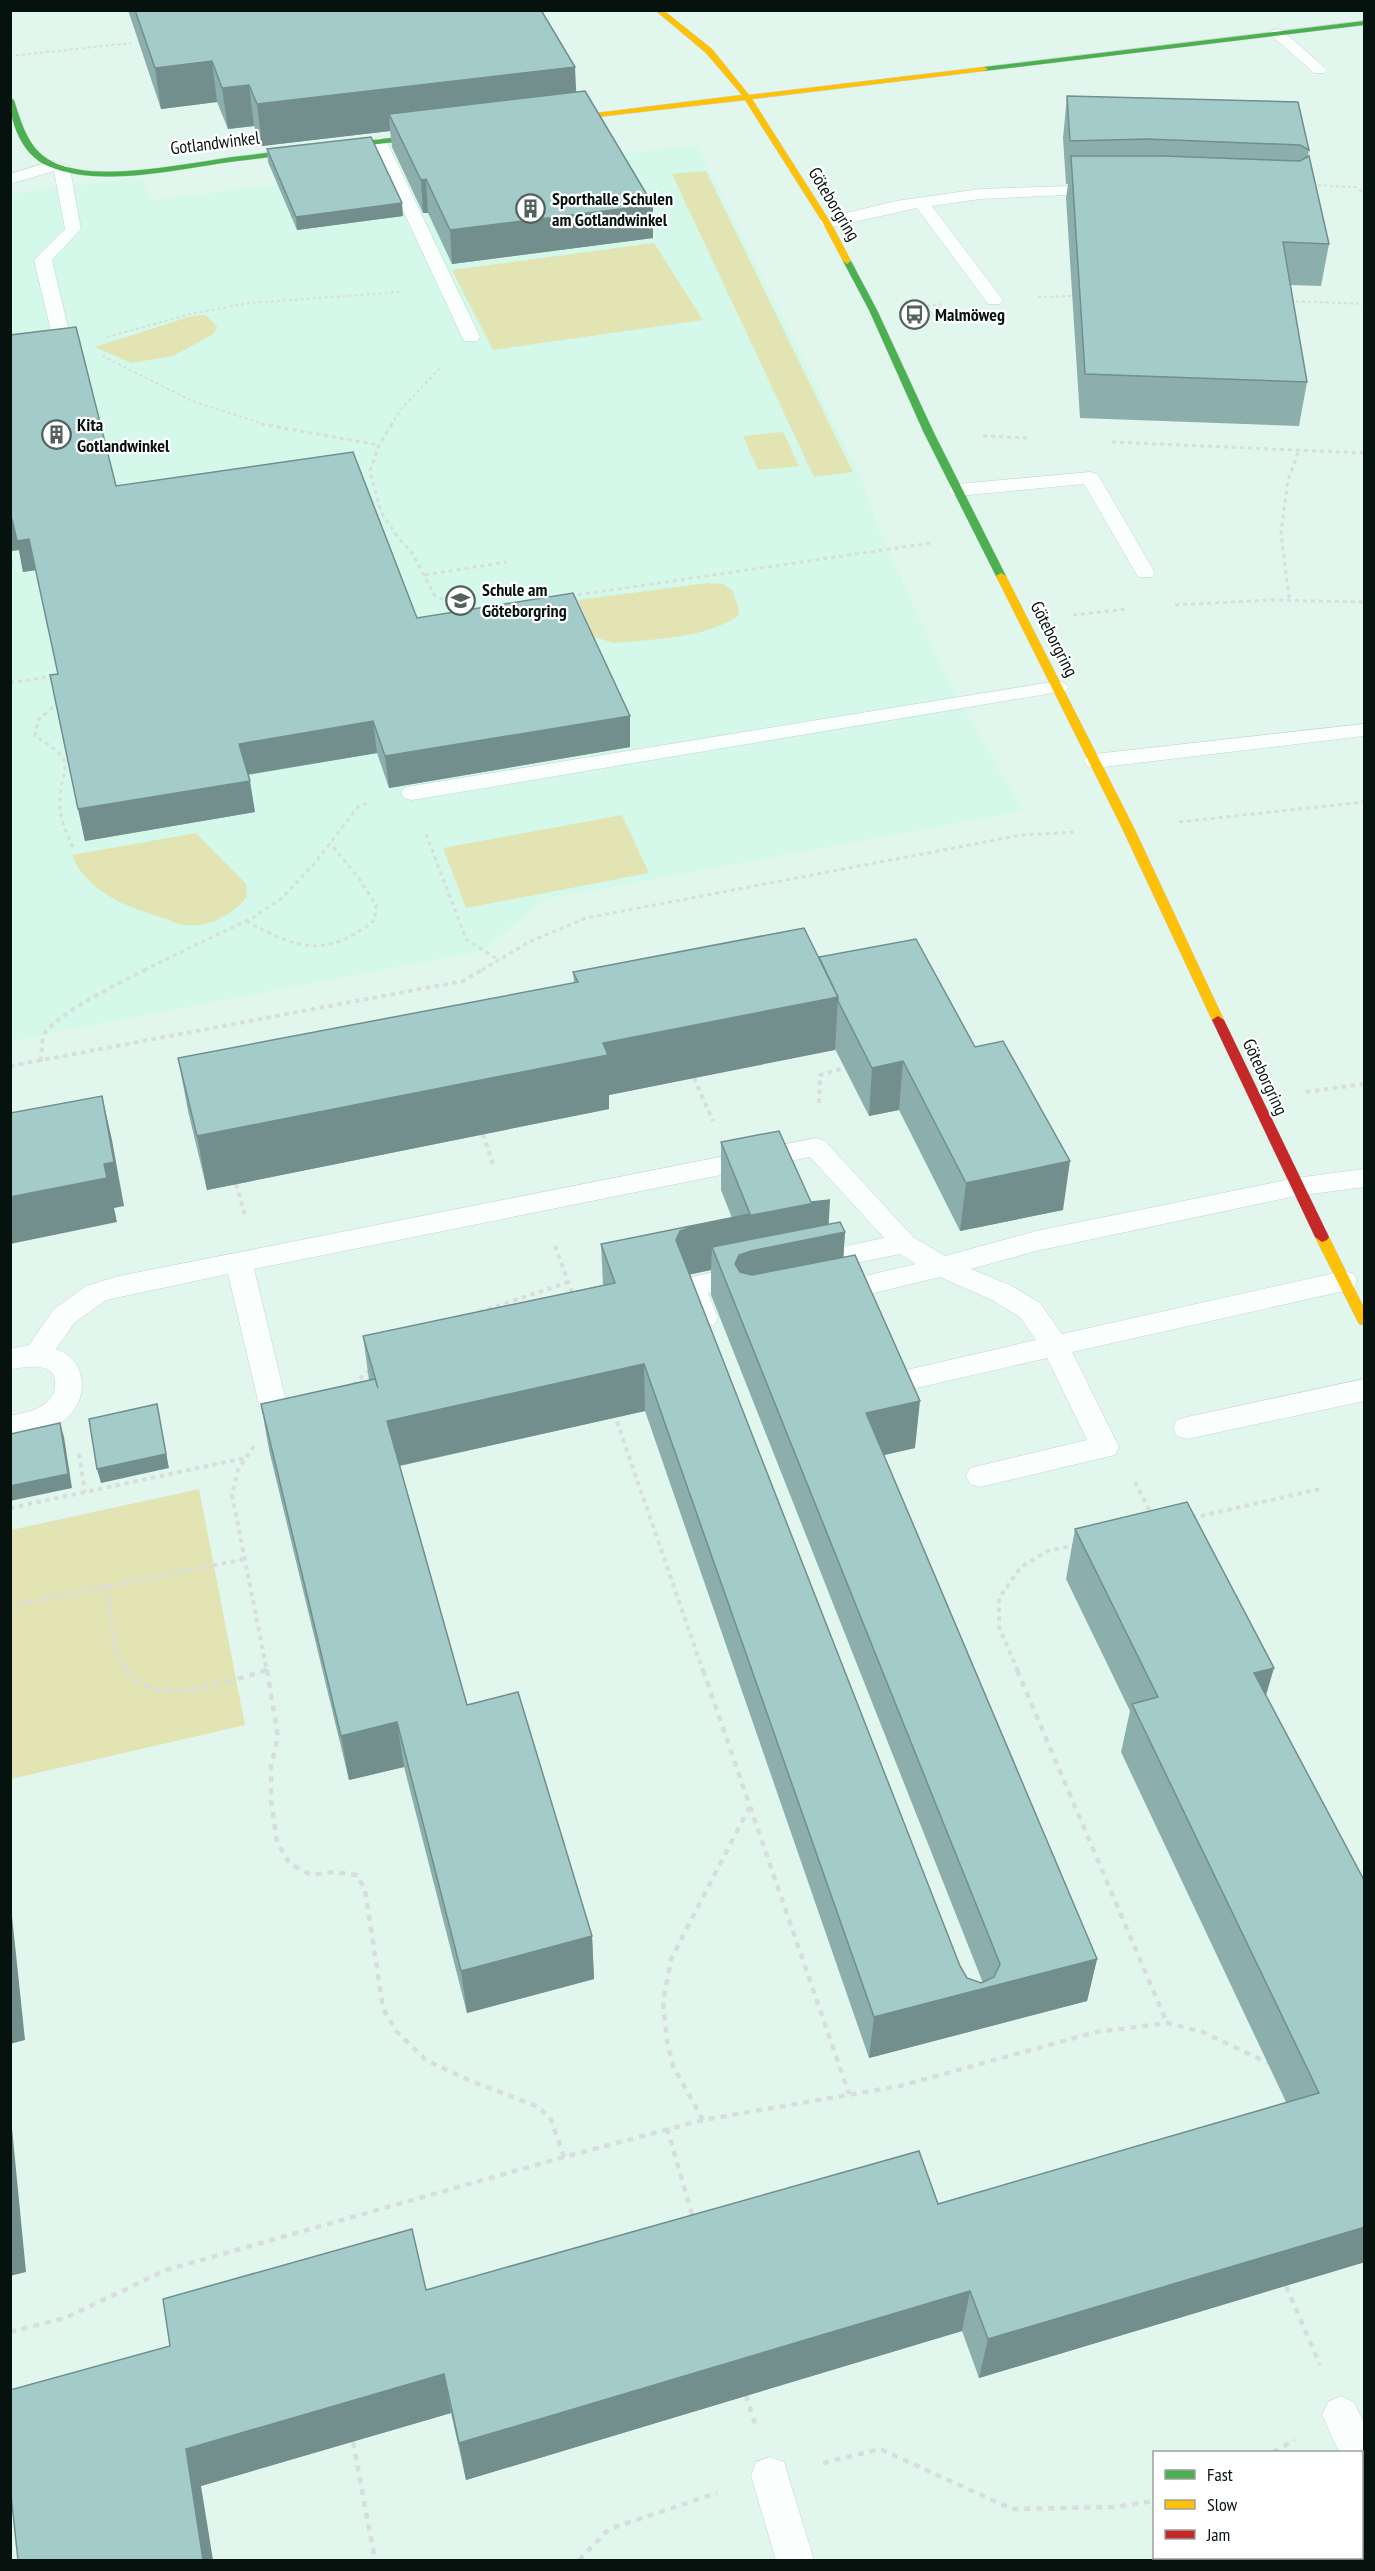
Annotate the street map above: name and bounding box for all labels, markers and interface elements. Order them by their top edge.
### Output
street label: Gotlandwinkel [169,126,262,159]
street label: Göteborgring [804,163,865,245]
place label: Sporthalle Schulen am Gotlandwinkel [552,187,673,231]
building icon: Sporthalle Schulen am Gotlandwinkel [515,193,547,225]
bus stop icon: Malmöweg [898,299,930,331]
place label: Malmöweg [935,303,1005,326]
place label: Kita Gotlandwinkel [77,413,170,457]
building icon: Kita Gotlandwinkel [40,419,72,451]
place label: Schule am Göteborgring [482,578,567,622]
school or university icon: Schule am Göteborgring [445,584,477,616]
street label: Göteborgring [1026,597,1083,680]
street label: Göteborgring [1238,1035,1293,1119]
legend [1153,2451,1363,2559]
text: Fast [1207,2463,1233,2486]
text: Slow [1207,2493,1238,2516]
text: Jam [1206,2523,1230,2546]

